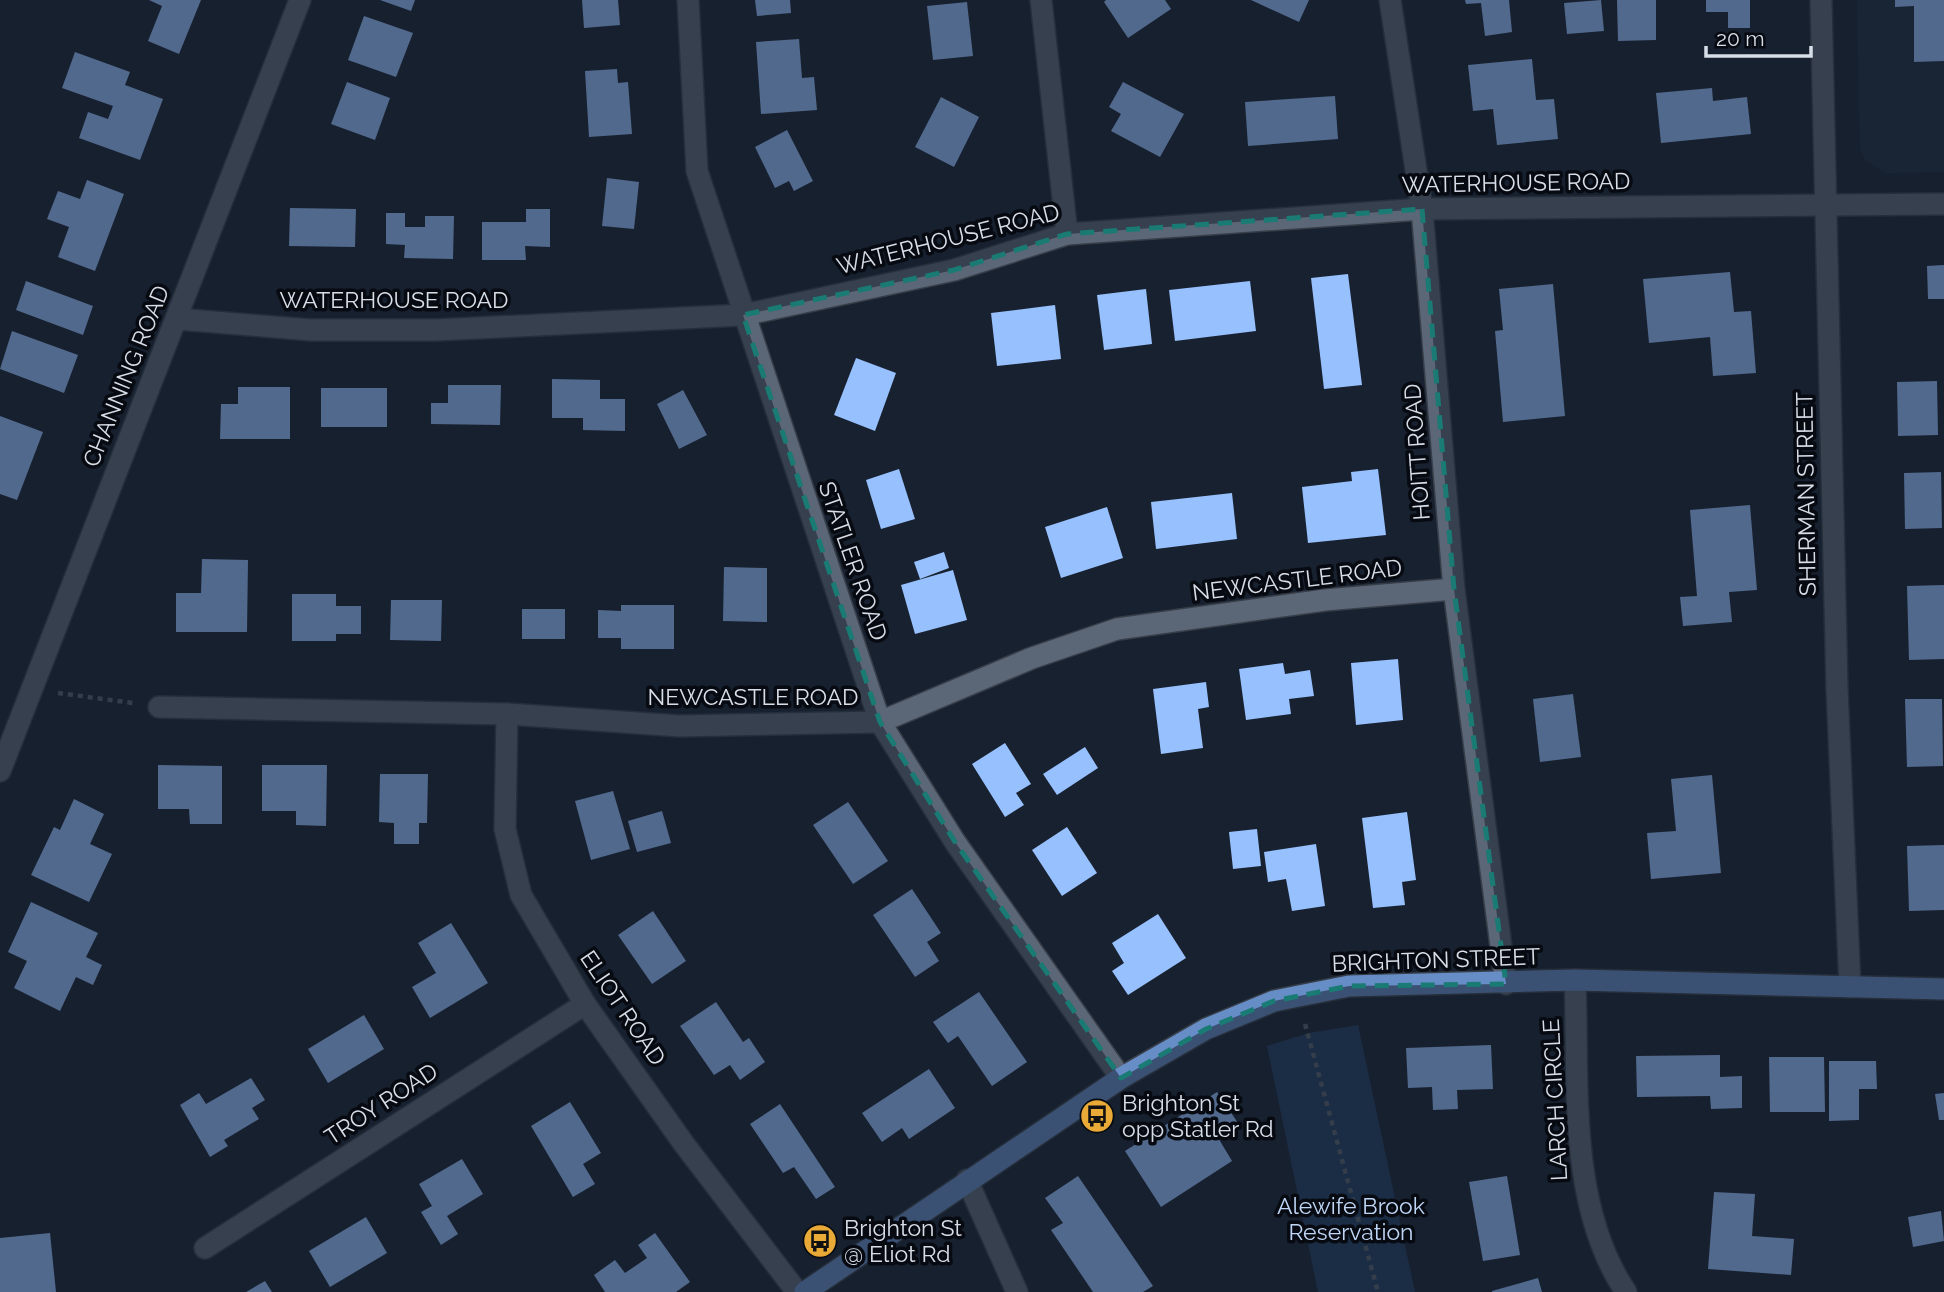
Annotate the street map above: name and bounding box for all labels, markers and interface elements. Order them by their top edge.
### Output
scale bar [1706,14,1811,58]
text: 20 m [1716,26,1764,51]
street label: WATERHOUSE ROAD [1401,167,1631,198]
street label: WATERHOUSE ROAD [834,198,1062,279]
street label: CHANNING ROAD [77,281,174,470]
street label: WATERHOUSE ROAD [280,286,508,313]
street label: HOITT ROAD [1398,383,1435,521]
street label: SHERMAN STREET [1790,392,1821,596]
street label: STATLER ROAD [814,478,893,644]
street label: NEWCASTLE ROAD [1191,553,1403,606]
street label: NEWCASTLE ROAD [647,683,859,710]
street label: BRIGHTON STREET [1331,942,1541,977]
street label: ELIOT ROAD [575,945,672,1070]
street label: LARCH CIRCLE [1537,1018,1572,1182]
street label: TROY ROAD [319,1057,442,1150]
place label: Brighton St opp Statler Rd [1122,1089,1274,1142]
bus stop icon: Brighton St opp Statler Rd [1078,1097,1116,1135]
park label: Alewife Brook Reservation [1277,1192,1425,1245]
place label: Brighton St @ Eliot Rd [844,1214,962,1267]
bus stop icon: Brighton St @ Eliot Rd [801,1222,839,1260]

